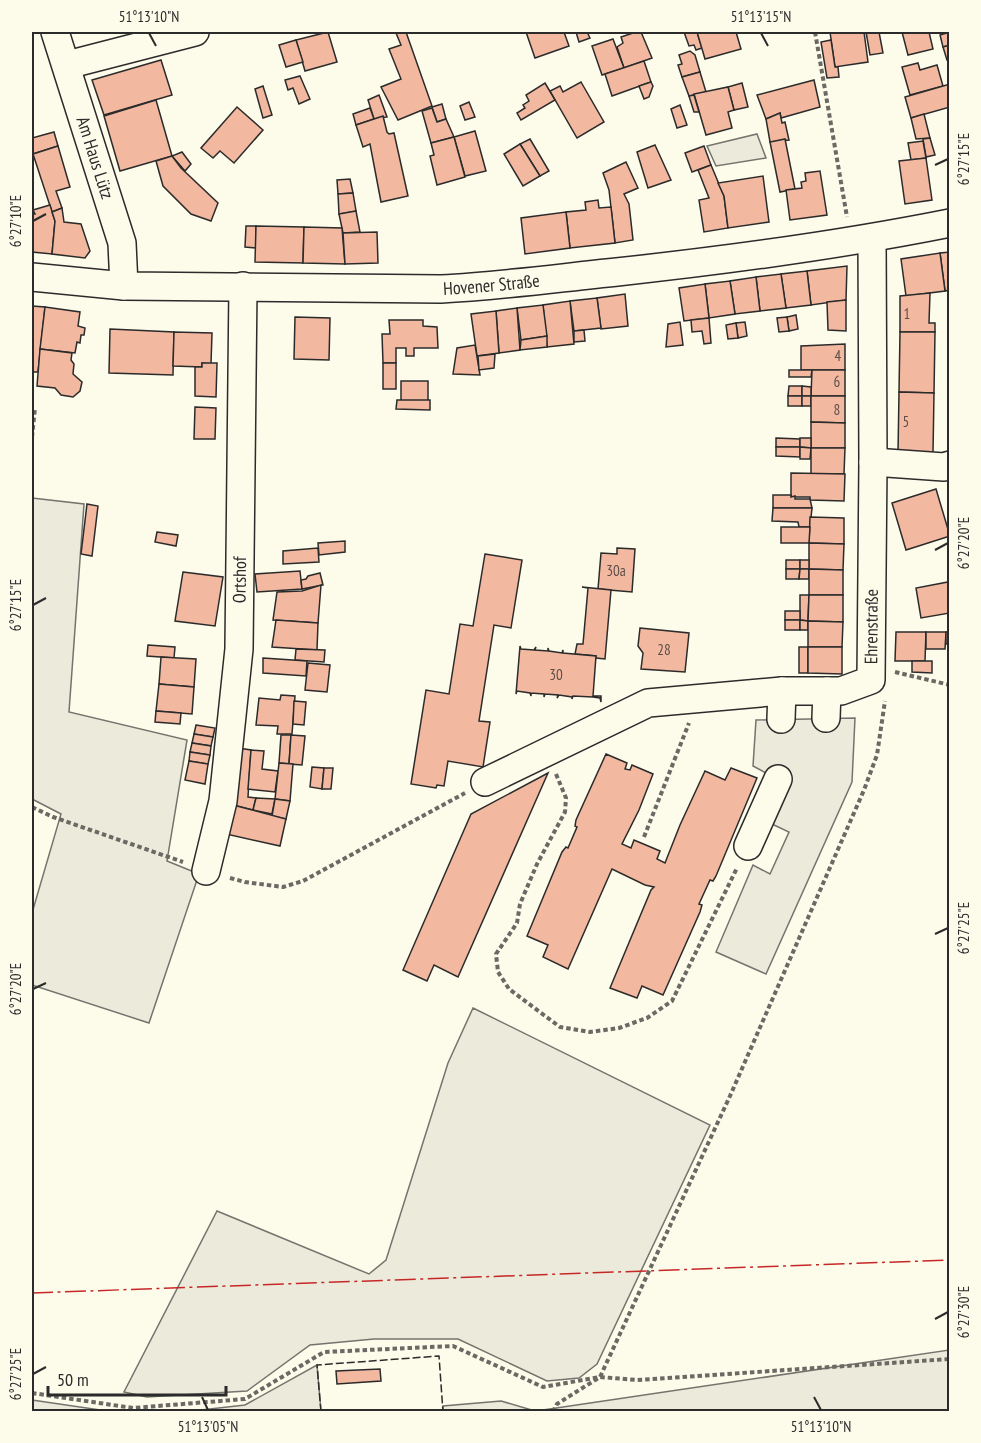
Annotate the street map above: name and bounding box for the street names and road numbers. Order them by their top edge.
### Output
street label: Am Haus Lütz [72,113,119,202]
street label: Hovener Straße [442,269,541,300]
street label: Ortshof [228,555,251,603]
street label: Ehrenstraße [859,589,883,664]

